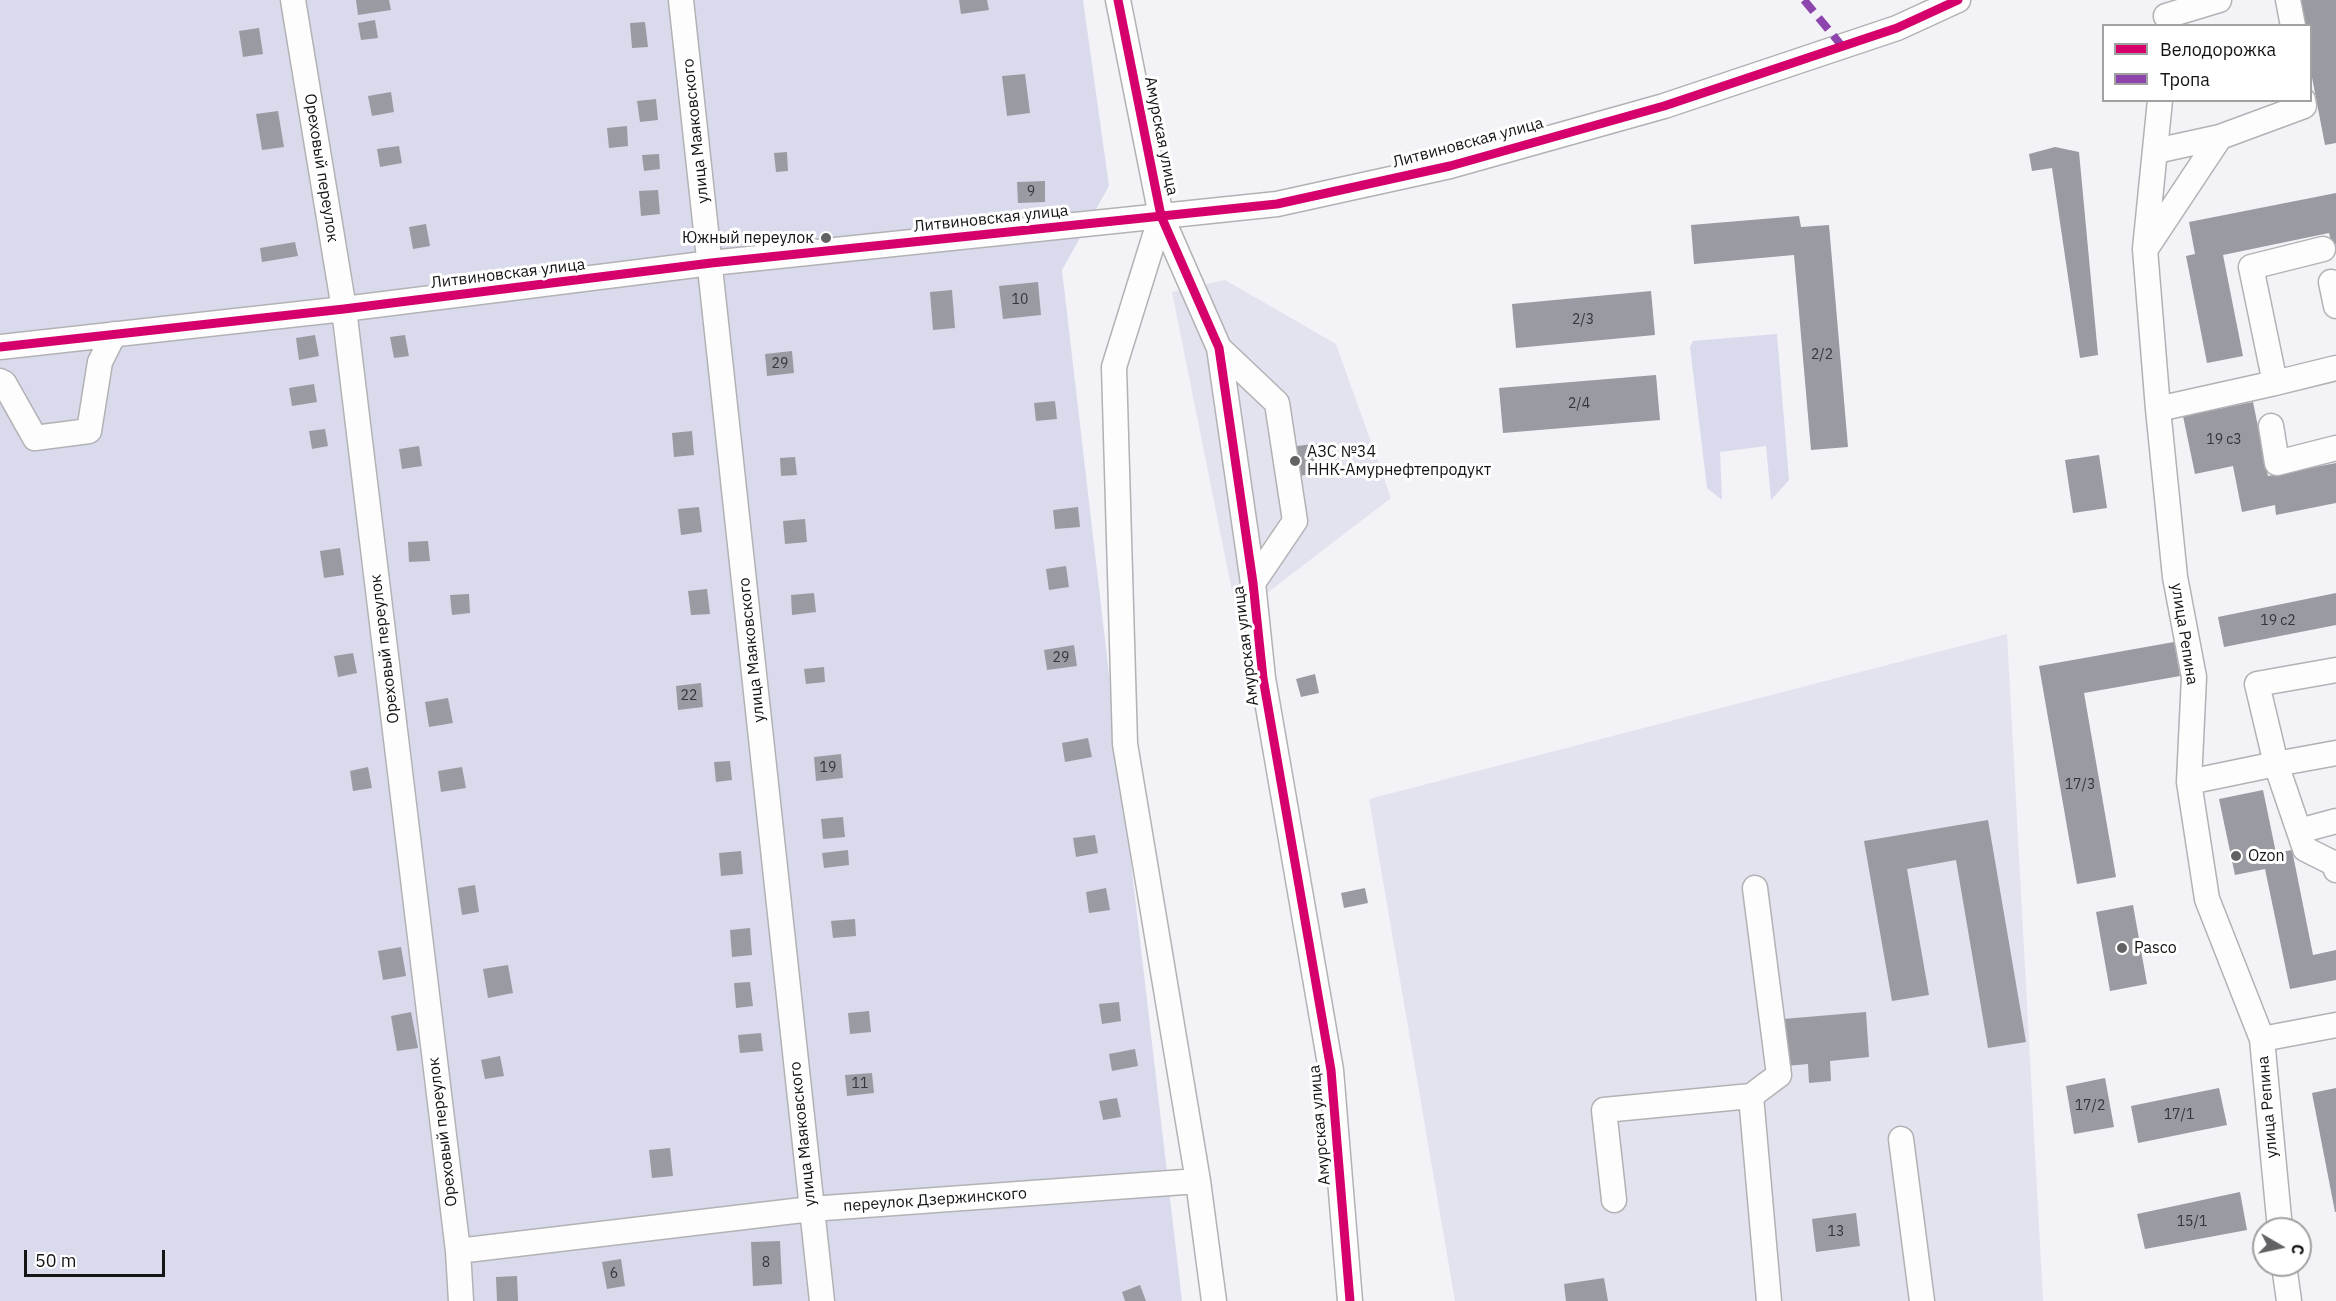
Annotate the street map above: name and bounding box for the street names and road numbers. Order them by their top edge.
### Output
street label: улица Маяковского [679,57,713,205]
street label: Амурская улица [1140,75,1182,197]
street label: Ореховый переулок [300,92,342,244]
street label: Литвиновская улица [1390,114,1546,172]
street label: Литвиновская улица [913,201,1069,237]
street label: Литвиновская улица [430,255,586,293]
street label: Ореховый переулок [366,573,404,725]
street label: улица Маяковского [735,576,769,724]
street label: улица Репина [2166,582,2202,686]
street label: Амурская улица [1229,585,1263,707]
street label: улица Репина [2254,1055,2282,1159]
street label: Ореховый переулок [424,1056,462,1208]
street label: улица Маяковского [786,1060,820,1208]
street label: Амурская улица [1305,1064,1335,1186]
street label: переулок Дзержинского [843,1184,1027,1216]

